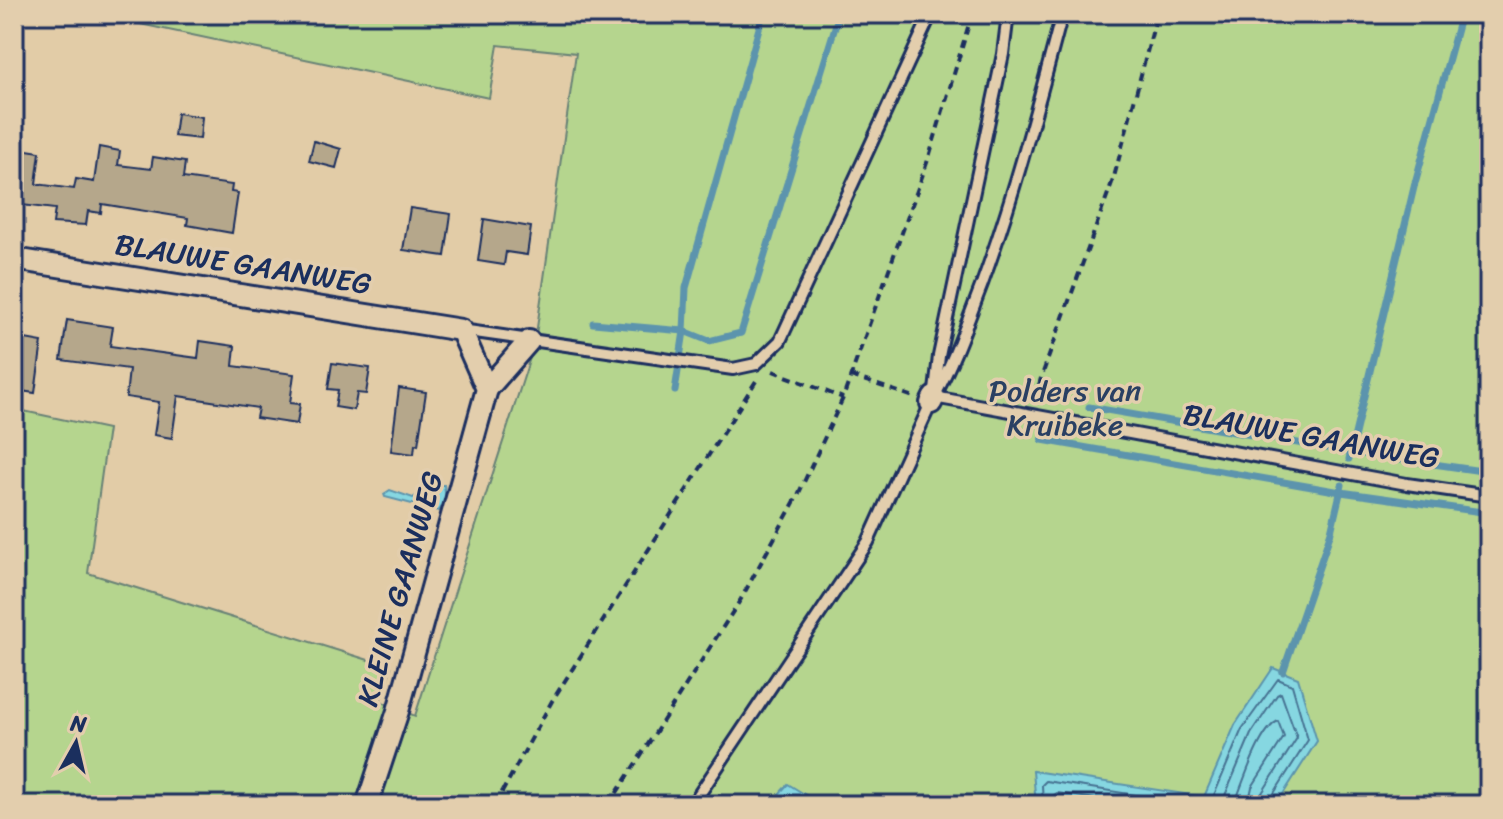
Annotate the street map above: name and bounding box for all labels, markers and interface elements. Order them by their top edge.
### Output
street label: BLAUWE GAANWEG [111,217,375,311]
park label: Polders van Kruibeke [989,364,1141,452]
street label: BLAUWE GAANWEG [1179,387,1443,485]
street label: KLEINE GAANWEG [341,465,459,713]
north arrow [36,703,116,783]
text: N [67,703,90,744]

